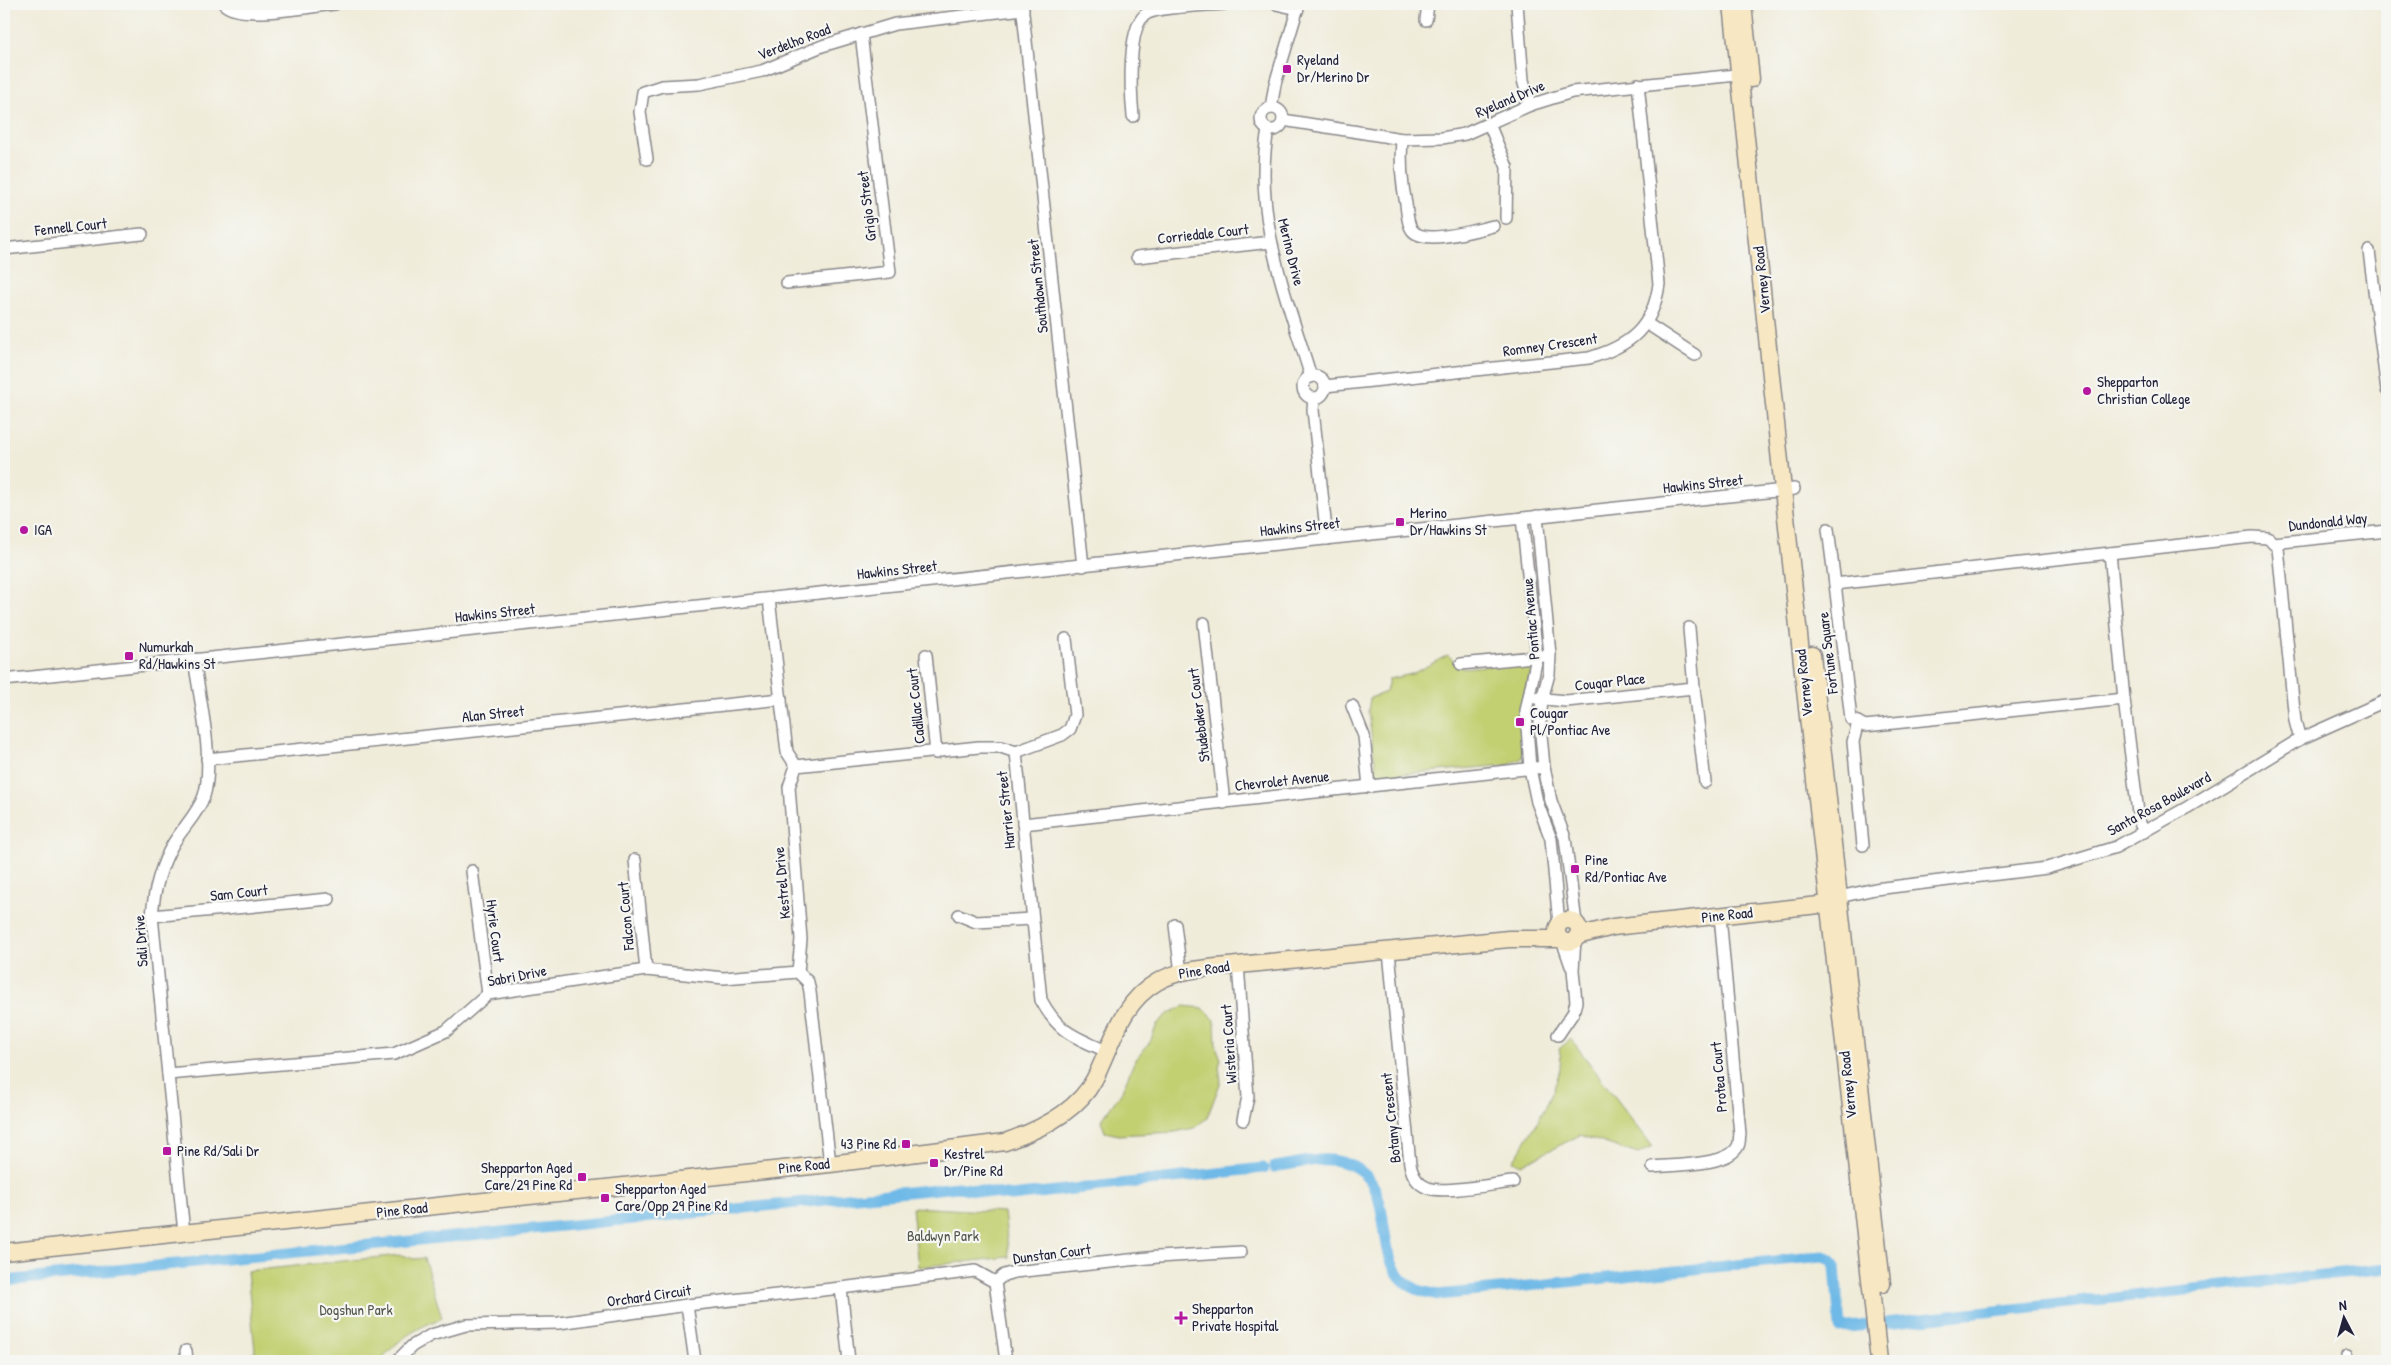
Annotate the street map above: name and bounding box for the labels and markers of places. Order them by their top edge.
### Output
place label: Ryeland Dr/Merino Dr [1297,49,1370,87]
marker: Ryeland Dr/Merino Dr [1281,63,1293,75]
place label: Shepparton Christian College [2097,371,2190,409]
marker: Shepparton Christian College [2081,385,2093,397]
place label: Merino Dr/Hawkins St [1410,502,1488,540]
marker: Merino Dr/Hawkins St [1394,516,1406,528]
place label: IGA [34,519,53,540]
marker: IGA [18,524,30,536]
place label: Numurkah Rd/Hawkins St [139,636,216,674]
marker: Numurkah Rd/Hawkins St [123,650,135,662]
place label: Cougar Pl/Pontiac Ave [1530,702,1611,740]
marker: Cougar Pl/Pontiac Ave [1514,716,1526,728]
place label: Pine Rd/Pontiac Ave [1585,849,1667,887]
marker: Pine Rd/Pontiac Ave [1569,863,1581,875]
place label: 43 Pine Rd [841,1133,896,1154]
marker: 43 Pine Rd [900,1138,912,1150]
place label: Pine Rd/Sali Dr [177,1140,259,1161]
place label: Kestrel Dr/Pine Rd [944,1143,1003,1181]
marker: Pine Rd/Sali Dr [161,1145,173,1157]
place label: Shepparton Aged Care/29 Pine Rd [481,1157,572,1195]
marker: Kestrel Dr/Pine Rd [928,1157,940,1169]
marker: Shepparton Aged Care/29 Pine Rd [576,1171,588,1183]
place label: Shepparton Aged Care/Opp 29 Pine Rd [615,1178,727,1216]
marker: Shepparton Aged Care/Opp 29 Pine Rd [599,1192,611,1204]
place label: Shepparton Private Hospital [1192,1298,1278,1336]
marker: Shepparton Private Hospital [1174,1311,1188,1325]

